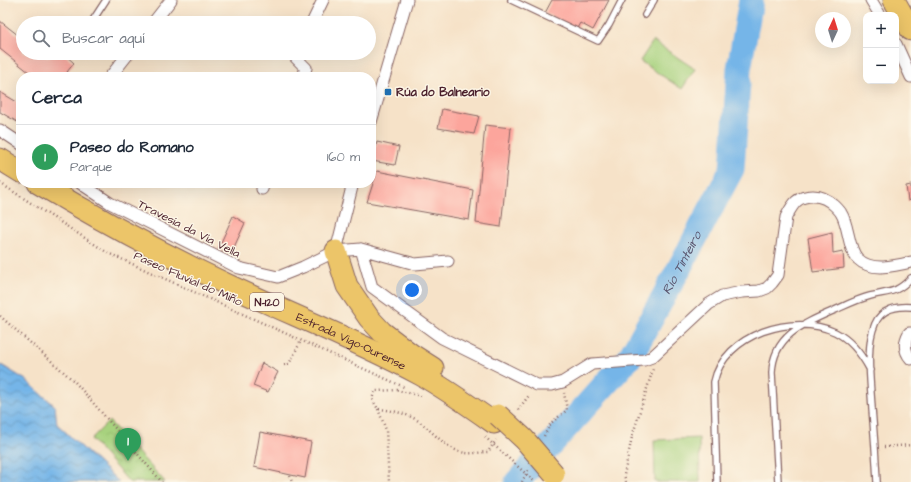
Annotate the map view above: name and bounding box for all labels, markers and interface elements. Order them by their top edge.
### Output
north arrow [815,12,851,48]
map controls [863,12,899,84]
button: + [863,12,899,48]
search box [16,16,376,60]
icon: search [30,27,52,49]
text: Buscar aquí [62,28,144,49]
button: − [863,48,899,84]
place label: Rúa do Balneario [396,84,490,101]
text: Cerca [32,86,82,110]
marker: Rúa do Balneario [383,87,393,97]
text: Paseo do Romano [70,137,194,158]
text: 1 [44,148,46,166]
text: 160 m [327,148,360,166]
text: Parque [70,158,112,176]
street label: Travesía da Vía Vella [135,196,243,262]
water label: Río Tinteiro [658,227,707,298]
street label: Paseo Fluvial do Miño [131,247,245,311]
your location [402,280,422,300]
road number: N-120 [250,293,284,311]
street label: Estrada Vigo-Ourense [293,308,409,374]
pin: 1 [115,428,141,461]

